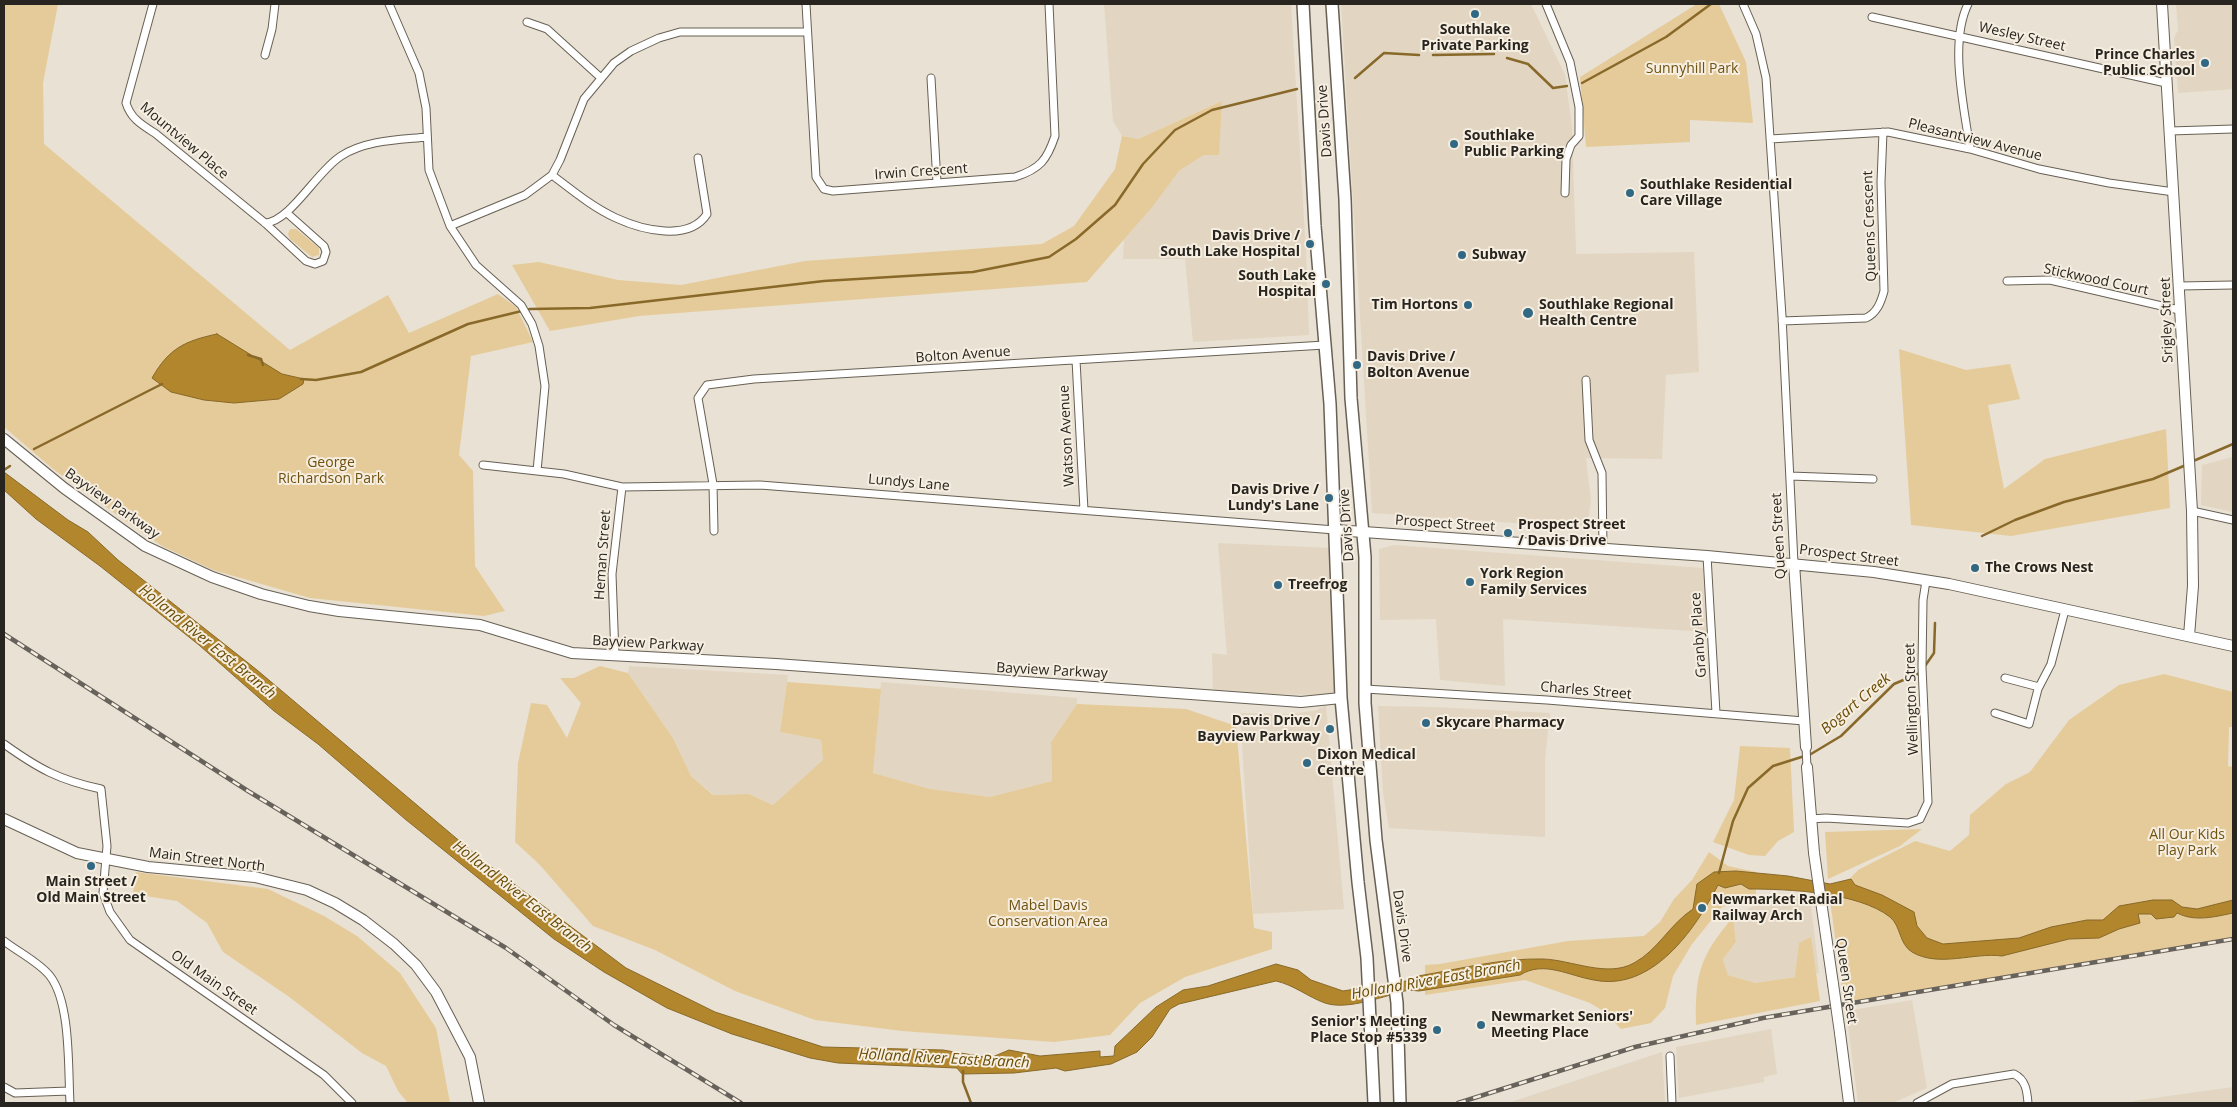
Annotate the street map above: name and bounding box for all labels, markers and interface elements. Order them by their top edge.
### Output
marker: Southlake Private Parking [1469,8,1481,20]
street label: Wesley Street [1977,19,2067,55]
place label: Southlake Private Parking [1421,22,1529,54]
place label: Prince Charles Public School [2095,47,2195,80]
marker: Prince Charles Public School [2199,57,2211,69]
park label: Sunnyhill Park [1646,61,1738,77]
street label: Davis Drive [1314,84,1336,158]
street label: Mountview Place [136,99,232,183]
street label: Pleasantview Avenue [1906,115,2044,165]
place label: Southlake Public Parking [1464,128,1564,160]
marker: Southlake Public Parking [1448,138,1460,150]
street label: Irwin Crescent [874,160,968,184]
street label: Queens Crescent [1860,170,1880,282]
place label: Southlake Residential Care Village [1640,177,1792,210]
marker: Southlake Residential Care Village [1624,187,1636,199]
place label: Davis Drive / South Lake Hospital [1160,228,1300,260]
marker: Davis Drive / South Lake Hospital [1304,238,1316,250]
place label: Subway [1472,247,1526,263]
marker: Subway [1456,249,1468,261]
street label: Stickwood Court [2042,261,2150,299]
place label: South Lake Hospital [1238,268,1316,300]
street label: Srigley Street [2157,277,2177,363]
marker: South Lake Hospital [1320,278,1332,290]
place label: Tim Hortons [1372,297,1458,313]
place label: Southlake Regional Health Centre [1539,297,1673,330]
marker: Tim Hortons [1462,299,1474,311]
marker: Southlake Regional Health Centre [1521,306,1535,320]
street label: Bolton Avenue [915,343,1011,367]
place label: Davis Drive / Bolton Avenue [1367,349,1469,382]
marker: Davis Drive / Bolton Avenue [1351,359,1363,371]
street label: Watson Avenue [1056,385,1078,487]
park label: George Richardson Park [278,455,384,488]
street label: Bayview Parkway [61,465,163,543]
street label: Lundys Lane [867,471,951,495]
place label: Davis Drive / Lundy's Lane [1228,482,1319,514]
street label: Davis Drive [1336,488,1358,562]
marker: Davis Drive / Lundy's Lane [1323,492,1335,504]
street label: Queen Street [1768,492,1790,580]
street label: Heman Street [591,509,615,601]
street label: Prospect Street [1394,512,1496,536]
place label: Prospect Street / Davis Drive [1518,517,1626,550]
marker: Prospect Street / Davis Drive [1502,527,1514,539]
street label: Prospect Street [1798,542,1900,570]
place label: The Crows Nest [1985,560,2093,576]
marker: The Crows Nest [1969,562,1981,574]
place label: York Region Family Services [1480,566,1587,598]
marker: York Region Family Services [1464,576,1476,588]
place label: Treefrog [1288,577,1347,593]
marker: Treefrog [1272,579,1284,591]
water label: Holland River East Branch [135,581,279,703]
street label: Granby Place [1688,592,1710,678]
street label: Bayview Parkway [592,633,704,655]
street label: Wellington Street [1902,643,1922,755]
street label: Bayview Parkway [996,660,1108,682]
water label: Bogart Creek [1817,670,1895,738]
street label: Charles Street [1540,679,1632,703]
place label: Davis Drive / Bayview Parkway [1197,713,1320,746]
place label: Skycare Pharmacy [1436,715,1564,731]
marker: Skycare Pharmacy [1420,717,1432,729]
marker: Davis Drive / Bayview Parkway [1324,723,1336,735]
place label: Dixon Medical Centre [1317,747,1416,780]
marker: Dixon Medical Centre [1301,757,1313,769]
park label: All Our Kids Play Park [2149,827,2225,860]
water label: Holland River East Branch [449,837,595,957]
street label: Main Street North [148,845,266,875]
marker: Main Street / Old Main Street [85,860,97,872]
place label: Main Street / Old Main Street [36,874,146,906]
street label: Davis Drive [1389,889,1415,963]
place label: Newmarket Radial Railway Arch [1712,892,1842,924]
park label: Mabel Davis Conservation Area [988,898,1108,930]
marker: Newmarket Radial Railway Arch [1696,902,1708,914]
street label: Queen Street [1832,937,1860,1025]
street label: Old Main Street [167,947,261,1019]
water label: Holland River East Branch [1350,956,1522,1004]
place label: Newmarket Seniors' Meeting Place [1491,1009,1633,1042]
place label: Senior's Meeting Place Stop #5339 [1310,1014,1427,1046]
marker: Newmarket Seniors' Meeting Place [1475,1019,1487,1031]
marker: Senior's Meeting Place Stop #5339 [1431,1024,1443,1036]
water label: Holland River East Branch [858,1046,1030,1072]

